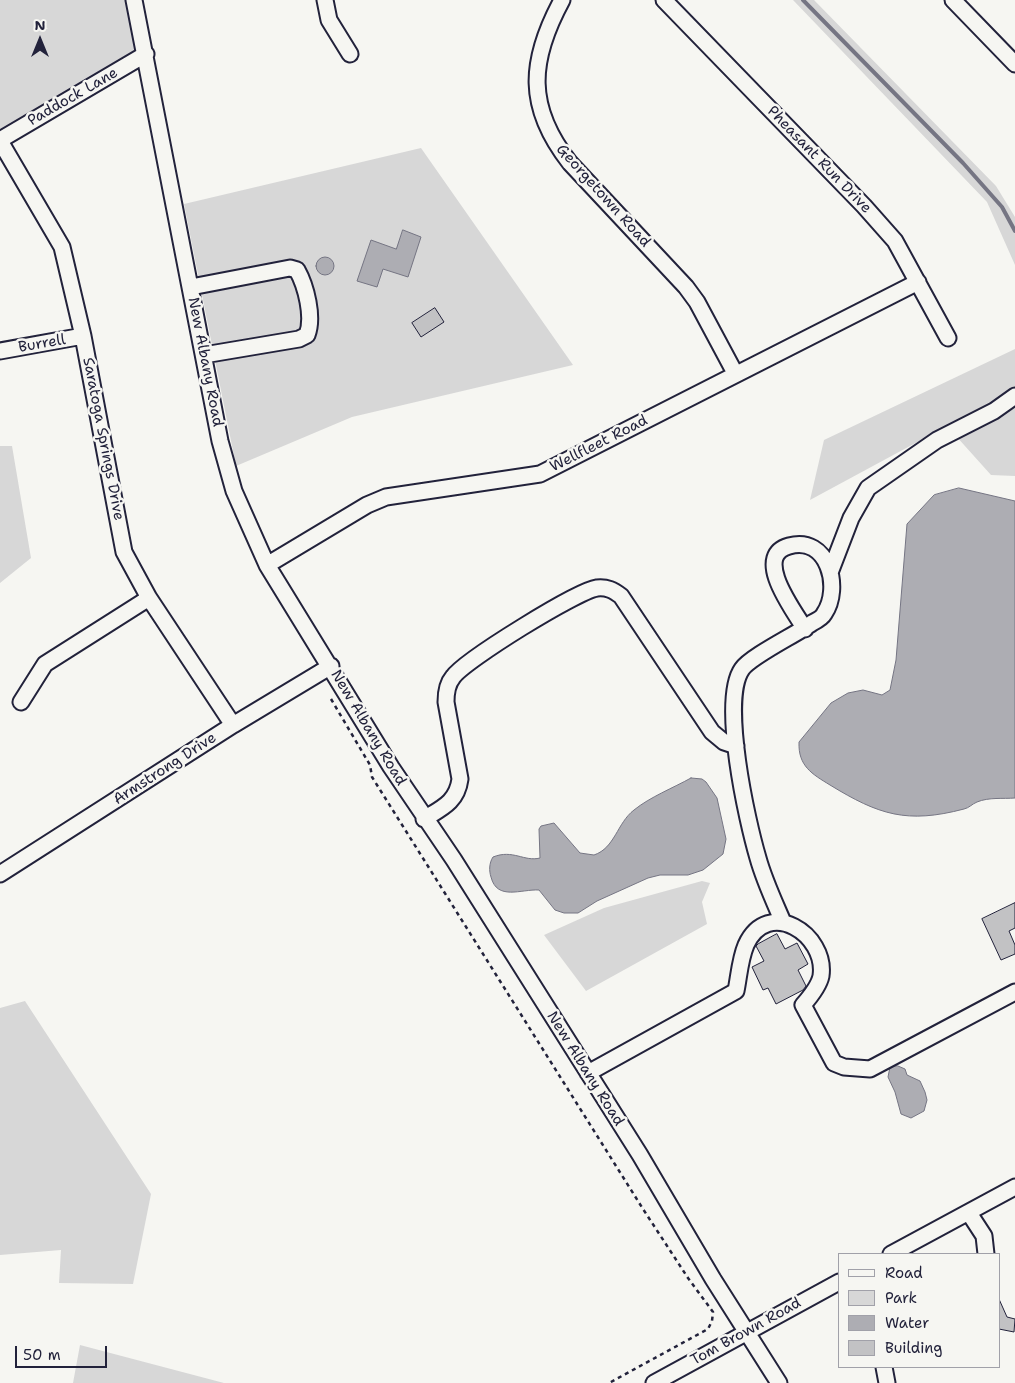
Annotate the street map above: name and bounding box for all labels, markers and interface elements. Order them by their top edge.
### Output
north arrow [15,15,65,65]
text: N [34,16,46,34]
street label: Paddock Lane [25,64,121,130]
street label: Pheasant Run Drive [763,103,875,217]
street label: Georgetown Road [552,141,654,251]
street label: New Albany Road [184,296,226,428]
street label: Burrell [17,331,67,357]
street label: Saratoga Springs Drive [78,356,128,522]
street label: Wellfleet Road [547,412,651,476]
street label: New Albany Road [326,667,410,789]
street label: Armstrong Drive [110,729,220,809]
street label: New Albany Road [542,1008,628,1130]
legend [838,1253,1000,1368]
text: Road [885,1263,923,1283]
text: Park [885,1288,917,1308]
street label: Tom Brown Road [688,1294,804,1370]
text: Water [885,1313,929,1333]
scale bar [18,1336,110,1368]
text: Building [885,1338,942,1358]
text: 50 m [23,1345,61,1365]

